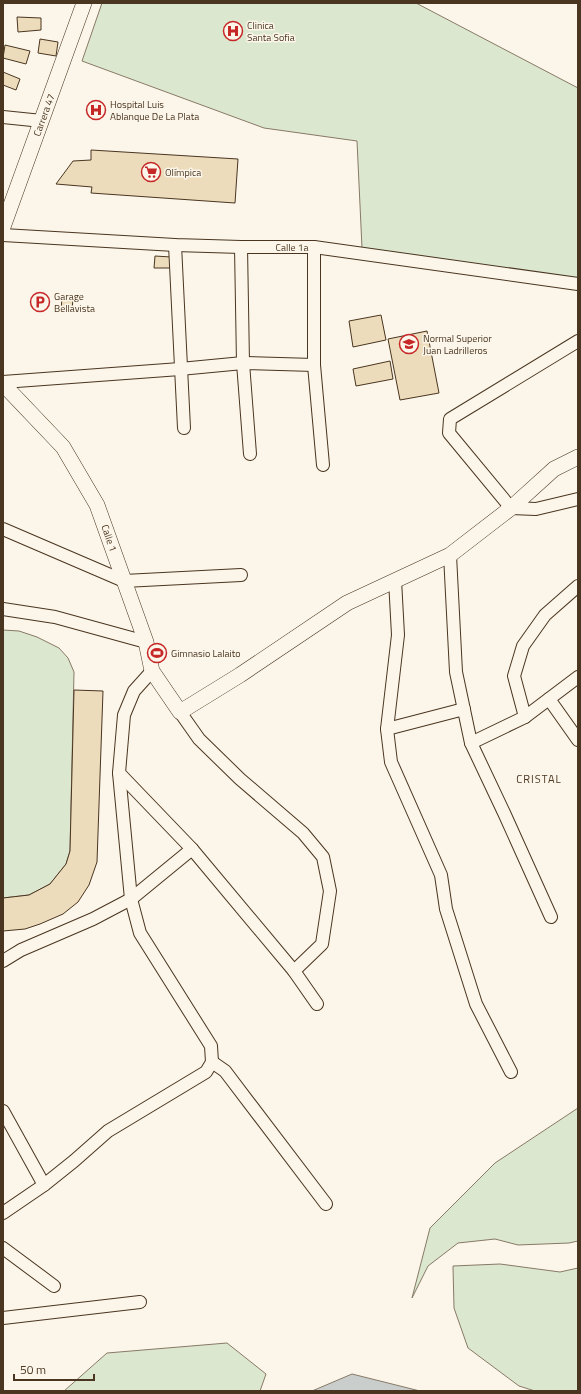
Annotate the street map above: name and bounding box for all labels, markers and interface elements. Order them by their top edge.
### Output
place label: Clinica Santa Sofia [247,18,295,45]
hospital icon: Clinica Santa Sofia [222,20,244,42]
street label: Carrera 47 [29,92,59,138]
place label: Hospital Luis Ablanque De La Plata [110,97,199,124]
hospital icon: Hospital Luis Ablanque De La Plata [85,99,107,121]
supermarket icon: Olímpica [140,161,162,183]
place label: Olímpica [165,165,201,180]
street label: Calle 1a [276,240,308,255]
place label: Garage Bellavista [54,289,95,316]
parking icon: Garage Bellavista [29,291,51,313]
place label: Normal Superior Juan Ladrilleros [423,331,492,358]
school or university icon: Normal Superior Juan Ladrilleros [398,333,420,355]
street label: Calle 1 [97,522,121,554]
sports icon: Gimnasio Lalaito [146,642,168,664]
place label: Gimnasio Lalaito [171,646,241,661]
district label: CRISTAL [516,771,562,787]
scale bar [14,1356,94,1382]
text: 50 m [20,1360,46,1379]

